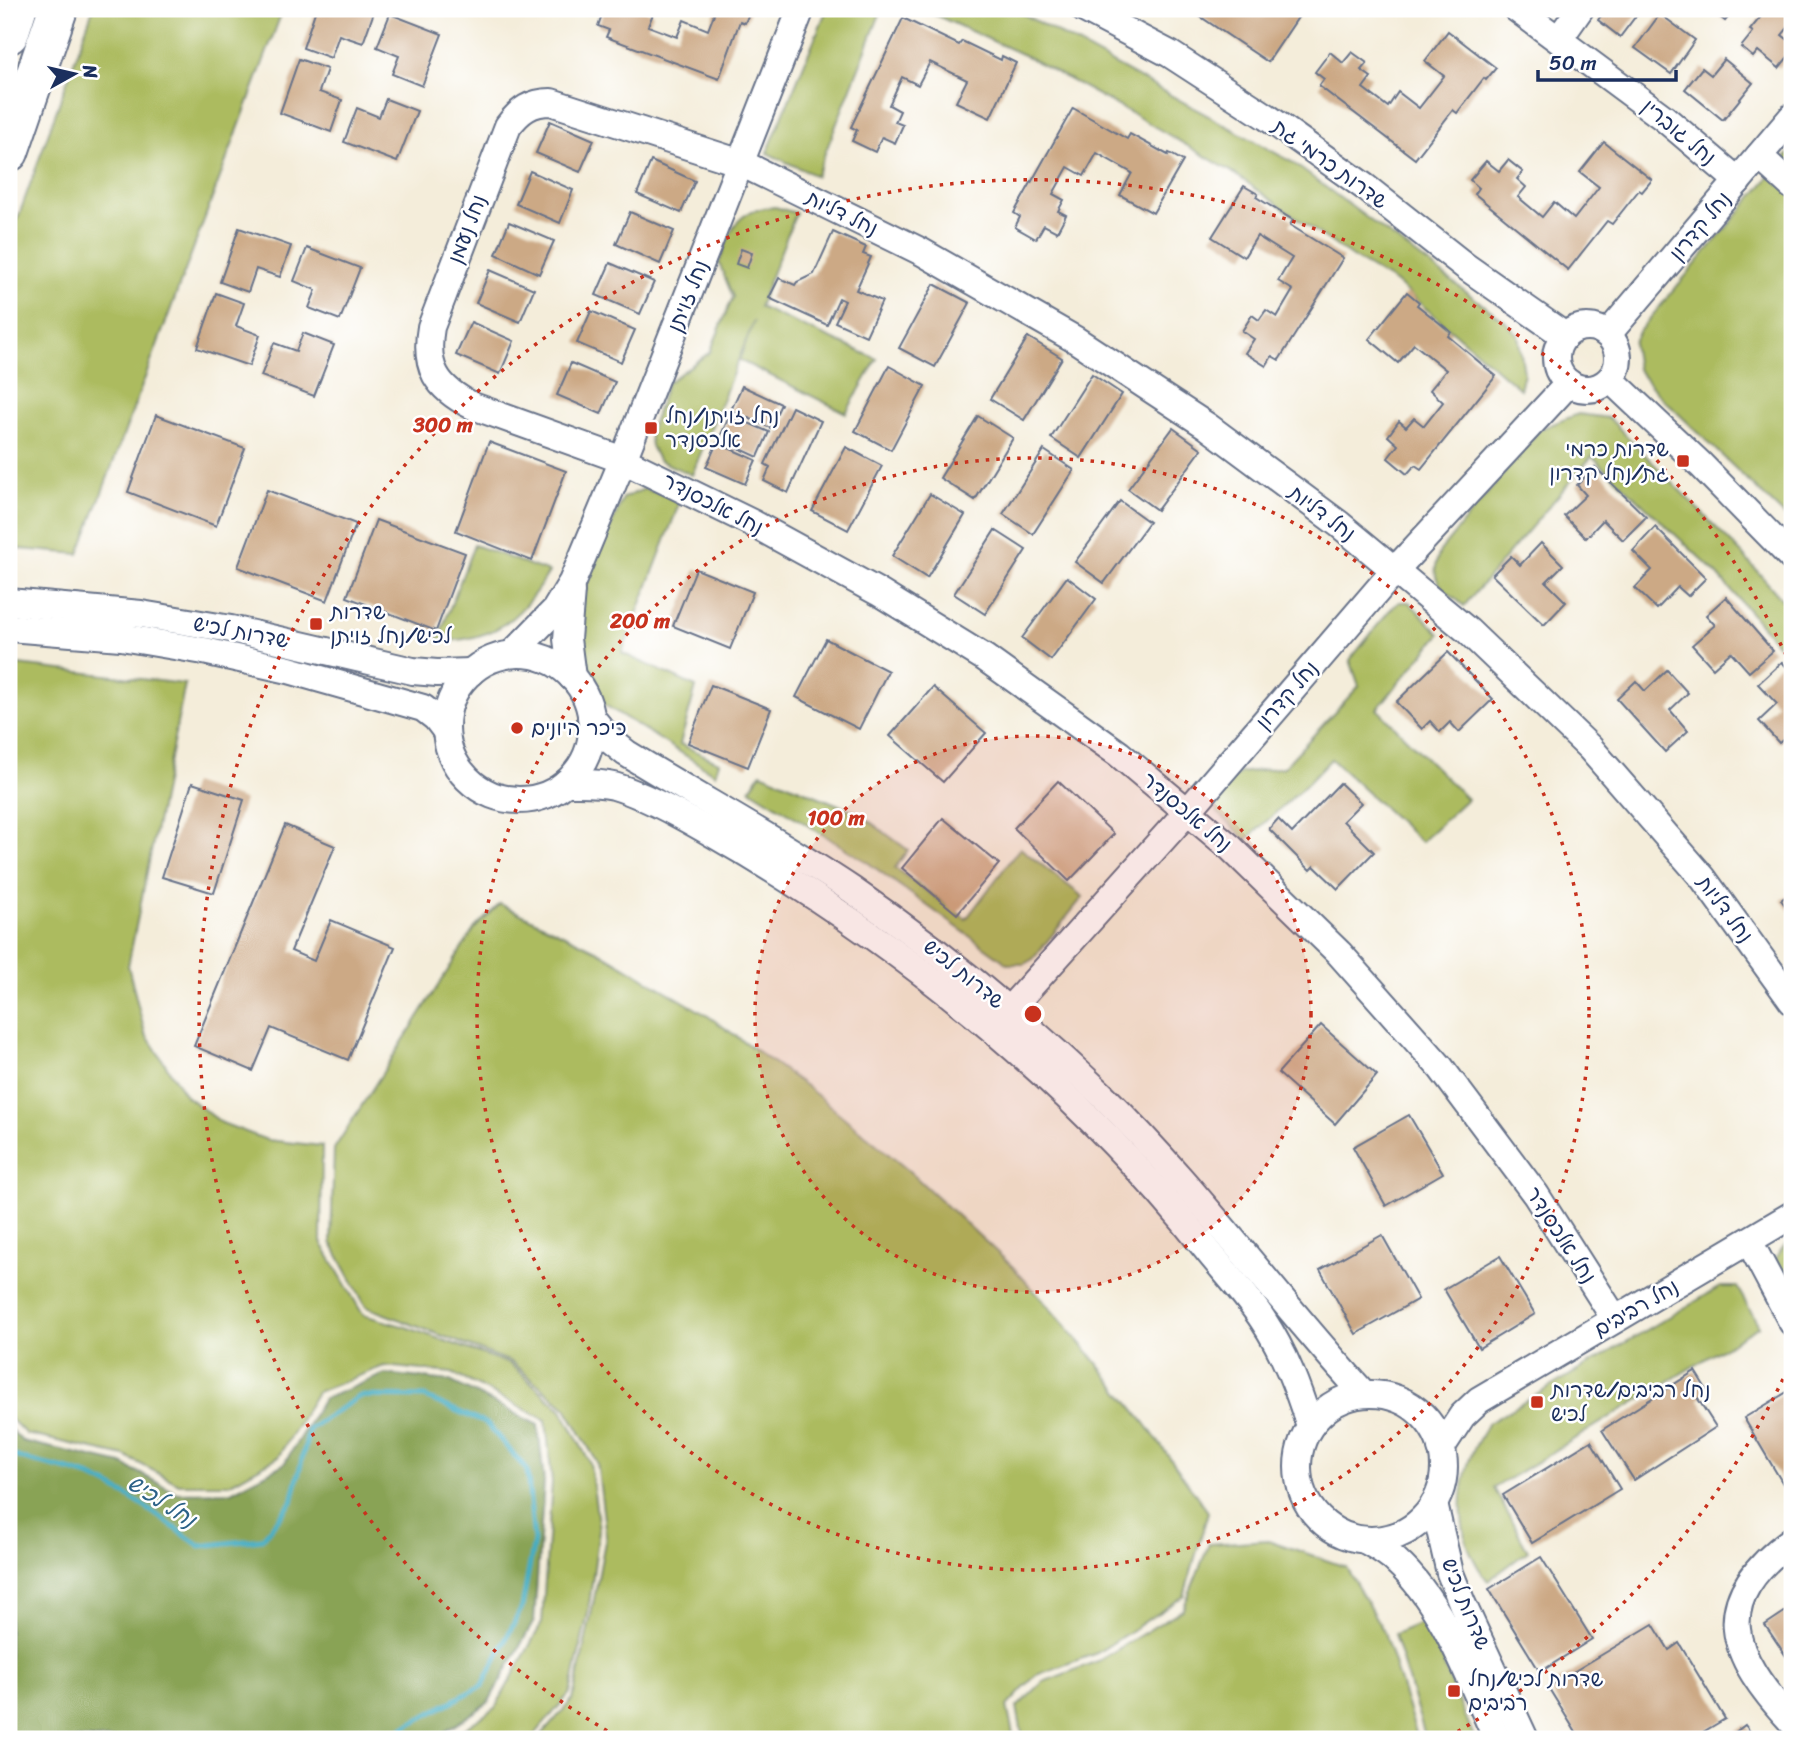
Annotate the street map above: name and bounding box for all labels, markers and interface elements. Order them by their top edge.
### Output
north arrow [38,38,108,108]
scale bar [1538,38,1677,82]
text: 50 m [1549,44,1597,82]
text: N [73,62,108,81]
street label: נחל גוברין [1633,89,1725,175]
street label: שדרות כרמי גת [1263,108,1396,219]
street label: נחל דליות [797,178,885,247]
street label: נחל קדרון [1659,182,1741,270]
street label: נחל נעמן [436,189,498,269]
street label: נחל זויתן [656,254,720,338]
place label: נחל זויתן/נחל אלכסנדר [665,397,779,459]
text: 300 m [412,406,474,444]
marker: נחל זויתן/נחל אלכסנדר [643,420,659,436]
place label: שדרות כרמי גת/נחל קדרון [1549,430,1669,492]
marker: שדרות כרמי גת/נחל קדרון [1675,453,1691,469]
street label: נחל אלכסנדר [655,462,771,546]
street label: נחל דליות [1278,473,1364,551]
place label: שדרות לכיש/נחל זויתן [328,593,452,655]
text: 200 m [609,602,671,640]
street label: שדרות לכיש [190,604,292,660]
marker: שדרות לכיש/נחל זויתן [308,616,324,632]
street label: נחל קדרון [1246,651,1328,739]
place label: כיכר היונים [531,709,627,747]
marker: כיכר היונים [509,720,525,736]
street label: נחל אלכסנדר [1133,762,1241,862]
text: 100 m [807,799,865,837]
street label: נחל דליות [1685,865,1763,951]
street label: שדרות לכיש [915,929,1014,1019]
centre of rings [1021,1002,1045,1026]
street label: נחל אלכסנדר [1515,1179,1607,1291]
street label: נחל רביבים [1586,1268,1686,1348]
place label: נחל רביבים/שדרות לכיש [1549,1371,1711,1433]
marker: נחל רביבים/שדרות לכיש [1529,1394,1545,1410]
water label: נחל לכיש [119,1464,206,1540]
street label: שדרות לכיש [1430,1552,1502,1656]
place label: שדרות לכיש/נחל רביבים [1468,1660,1603,1722]
marker: שדרות לכיש/נחל רביבים [1446,1683,1462,1699]

